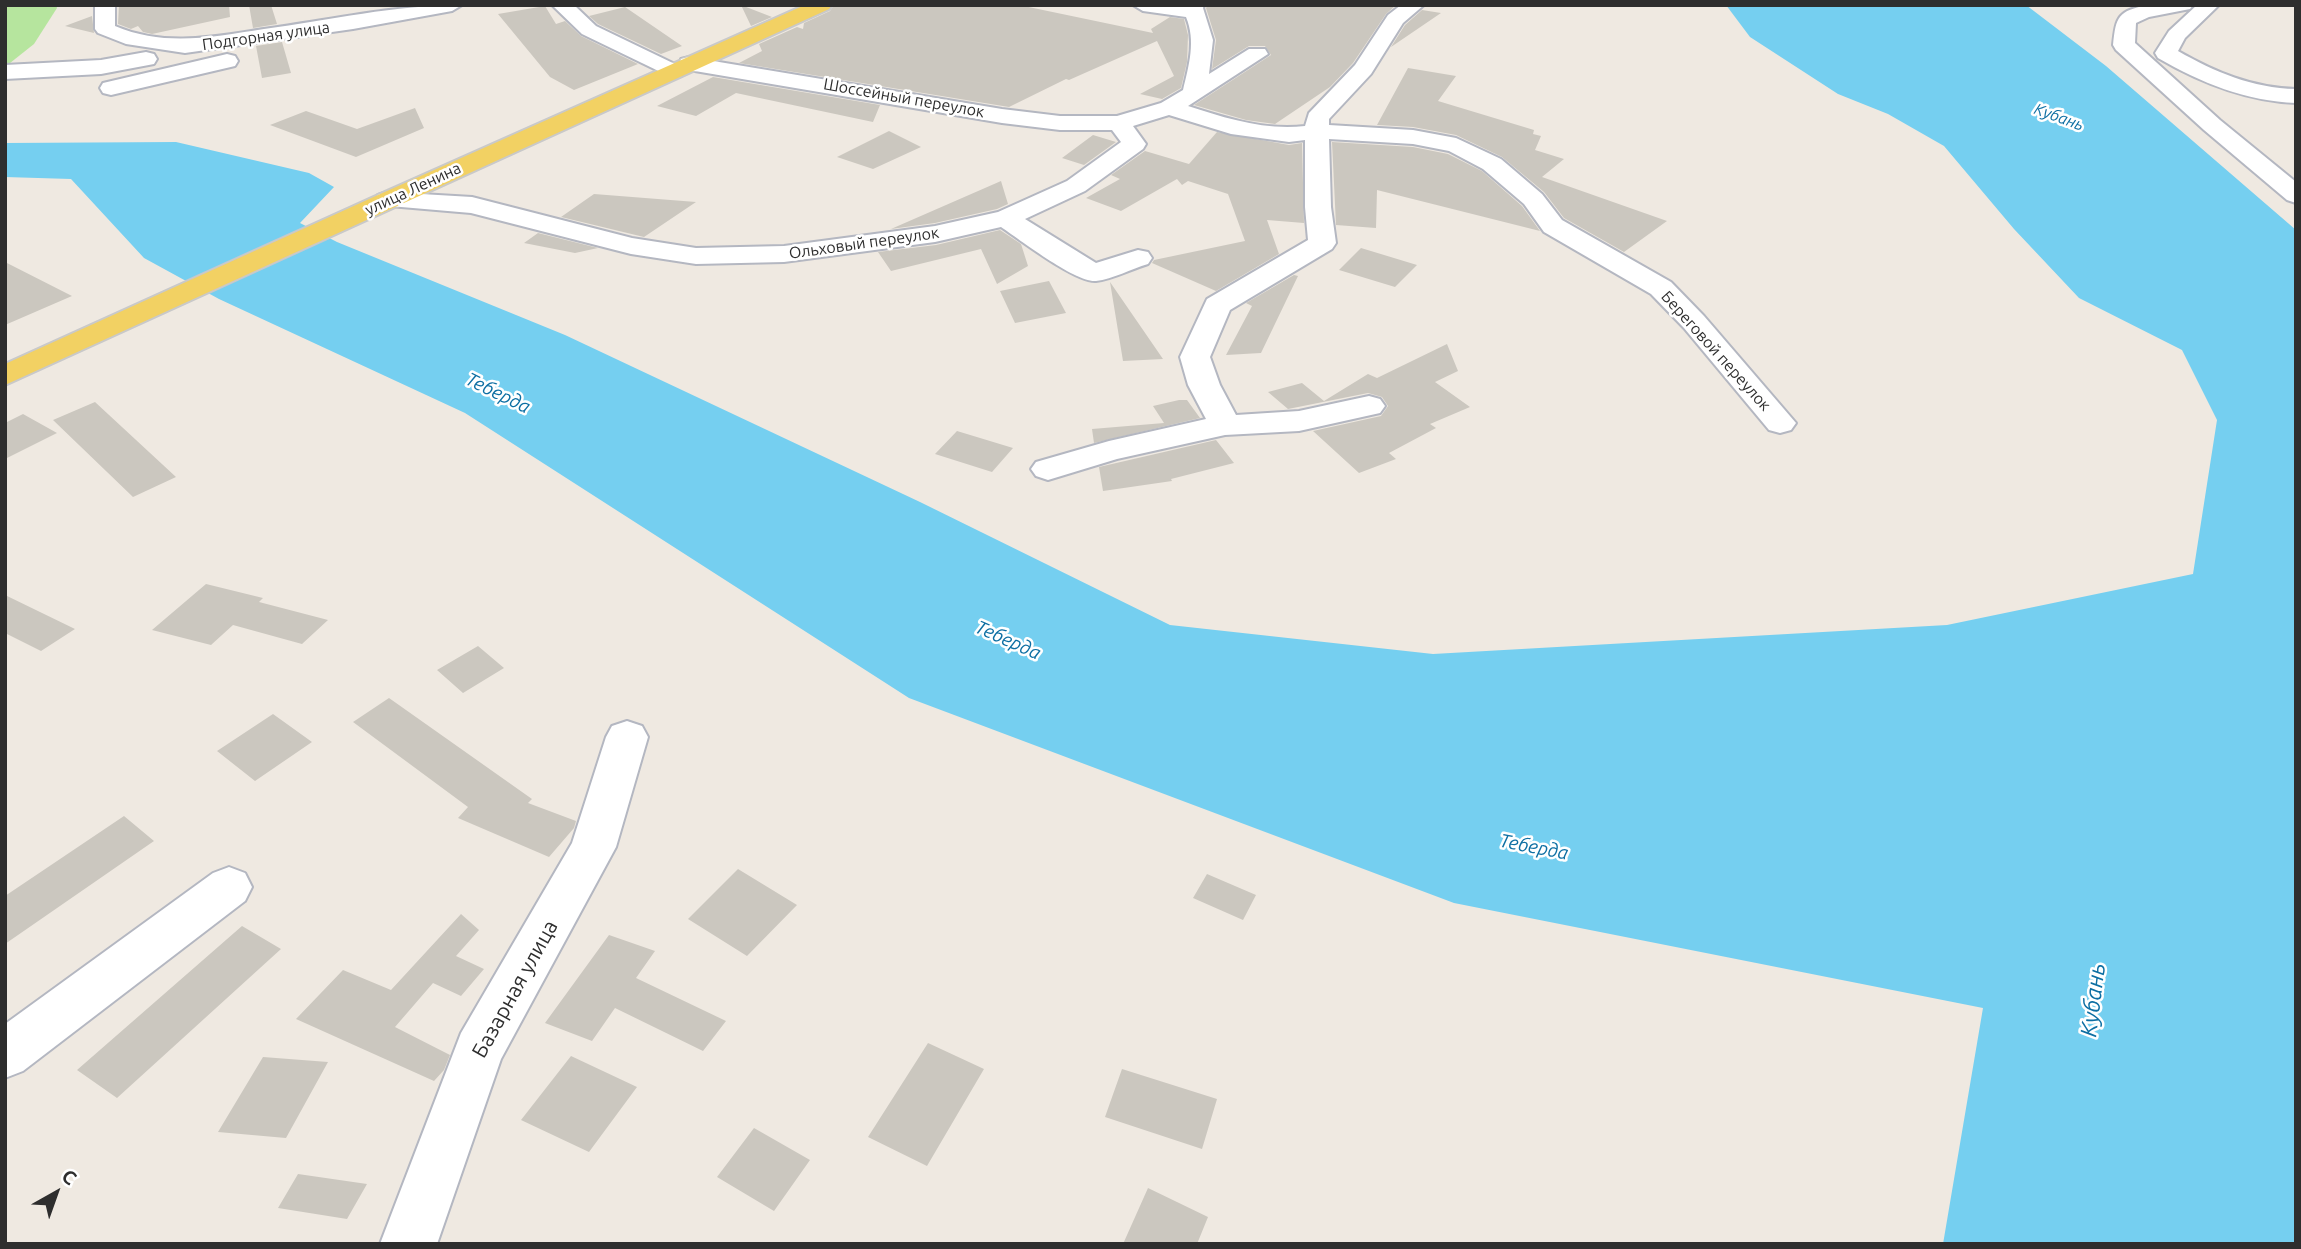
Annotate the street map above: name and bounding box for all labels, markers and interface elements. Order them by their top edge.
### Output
street label: Подгорная улица [201,18,331,54]
street label: Шоссейный переулок [822,74,986,122]
water label: Кубань [2031,99,2087,135]
street label: улица Ленина [362,158,464,220]
street label: Ольховый переулок [788,223,940,263]
street label: Береговой переулок [1657,287,1775,415]
water label: Теберда [462,368,534,418]
water label: Теберда [972,616,1044,664]
water label: Теберда [1498,829,1570,865]
street label: Базарная улица [467,916,563,1062]
water label: Кубань [2075,962,2111,1038]
north arrow [21,1158,91,1228]
text: С [58,1165,81,1189]

